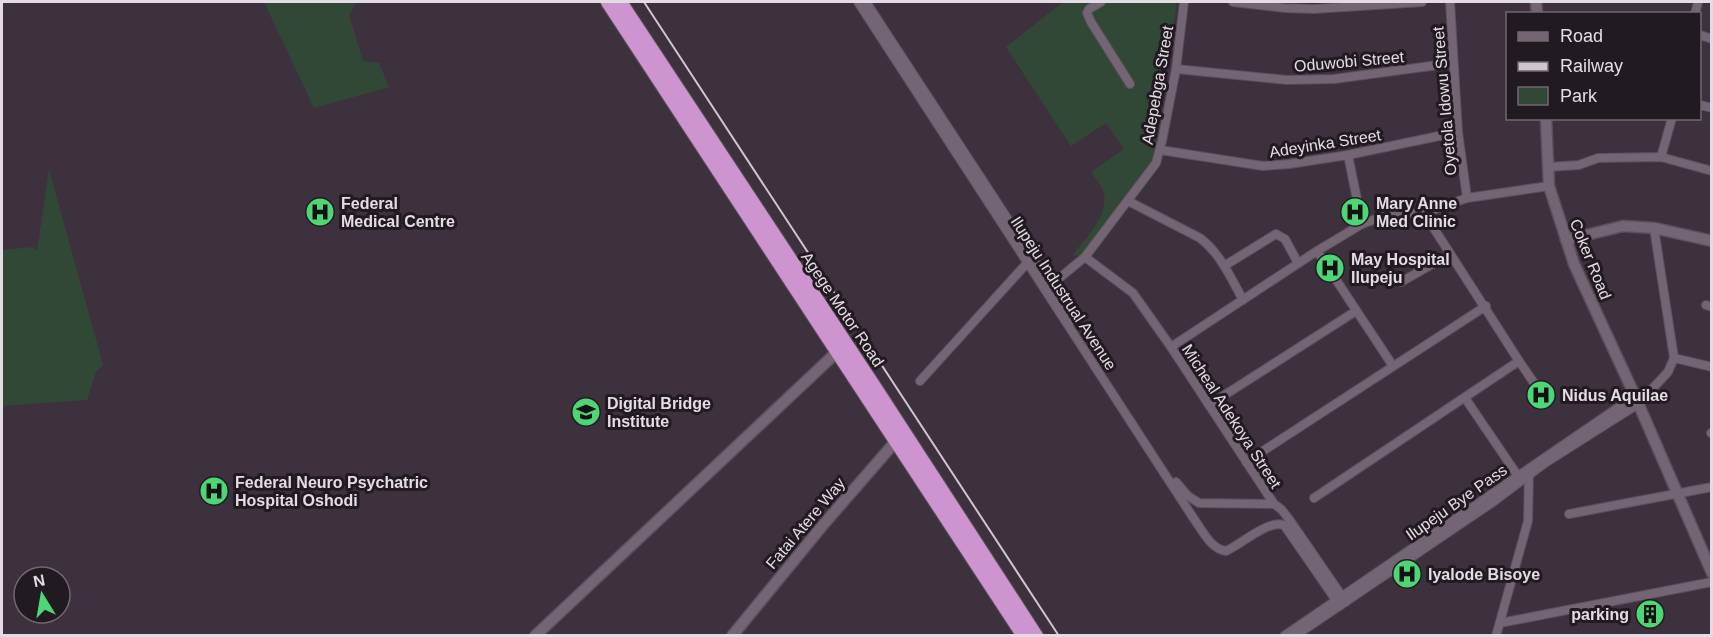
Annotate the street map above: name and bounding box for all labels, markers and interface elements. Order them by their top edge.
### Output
legend [1506,12,1701,120]
street label: Adepebga Street [1139,24,1176,146]
street label: Oyetola Idowu Street [1429,25,1459,176]
text: Road [1560,26,1603,46]
street label: Oduwobi Street [1293,48,1405,75]
text: Railway [1560,56,1623,76]
text: Park [1560,86,1598,106]
street label: Adeyinka Street [1268,126,1383,161]
place label: Federal Medical Centre [341,195,455,230]
place label: Mary Anne Med Clinic [1376,195,1457,230]
hospital icon: Federal Medical Centre [304,196,336,228]
hospital icon: Mary Anne Med Clinic [1339,196,1371,228]
street label: Ilupeju Industrual Avenue [1008,213,1120,373]
street label: Coker Road [1567,216,1614,302]
street label: Agege Motor Road [798,249,887,370]
place label: May Hospital Ilupeju [1351,251,1450,286]
hospital icon: May Hospital Ilupeju [1314,252,1346,284]
street label: Micheal Adekoya Street [1179,341,1285,492]
hospital icon: Nidus Aquilae [1525,379,1557,411]
place label: Nidus Aquilae [1562,387,1668,404]
place label: Digital Bridge Institute [607,395,711,430]
school or university icon: Digital Bridge Institute [570,396,602,428]
street label: Ilupeju Bye Pass [1403,461,1510,544]
place label: Federal Neuro Psychatric Hospital Oshodi [235,474,428,509]
street label: Fatai Atere Way [762,474,848,572]
hospital icon: Federal Neuro Psychatric Hospital Oshodi [198,475,230,507]
hospital icon: Iyalode Bisoye [1391,558,1423,590]
north arrow [12,565,72,625]
place label: Iyalode Bisoye [1428,566,1540,583]
text: N [32,571,47,590]
building icon: parking [1634,598,1666,630]
place label: parking [1571,606,1629,623]

